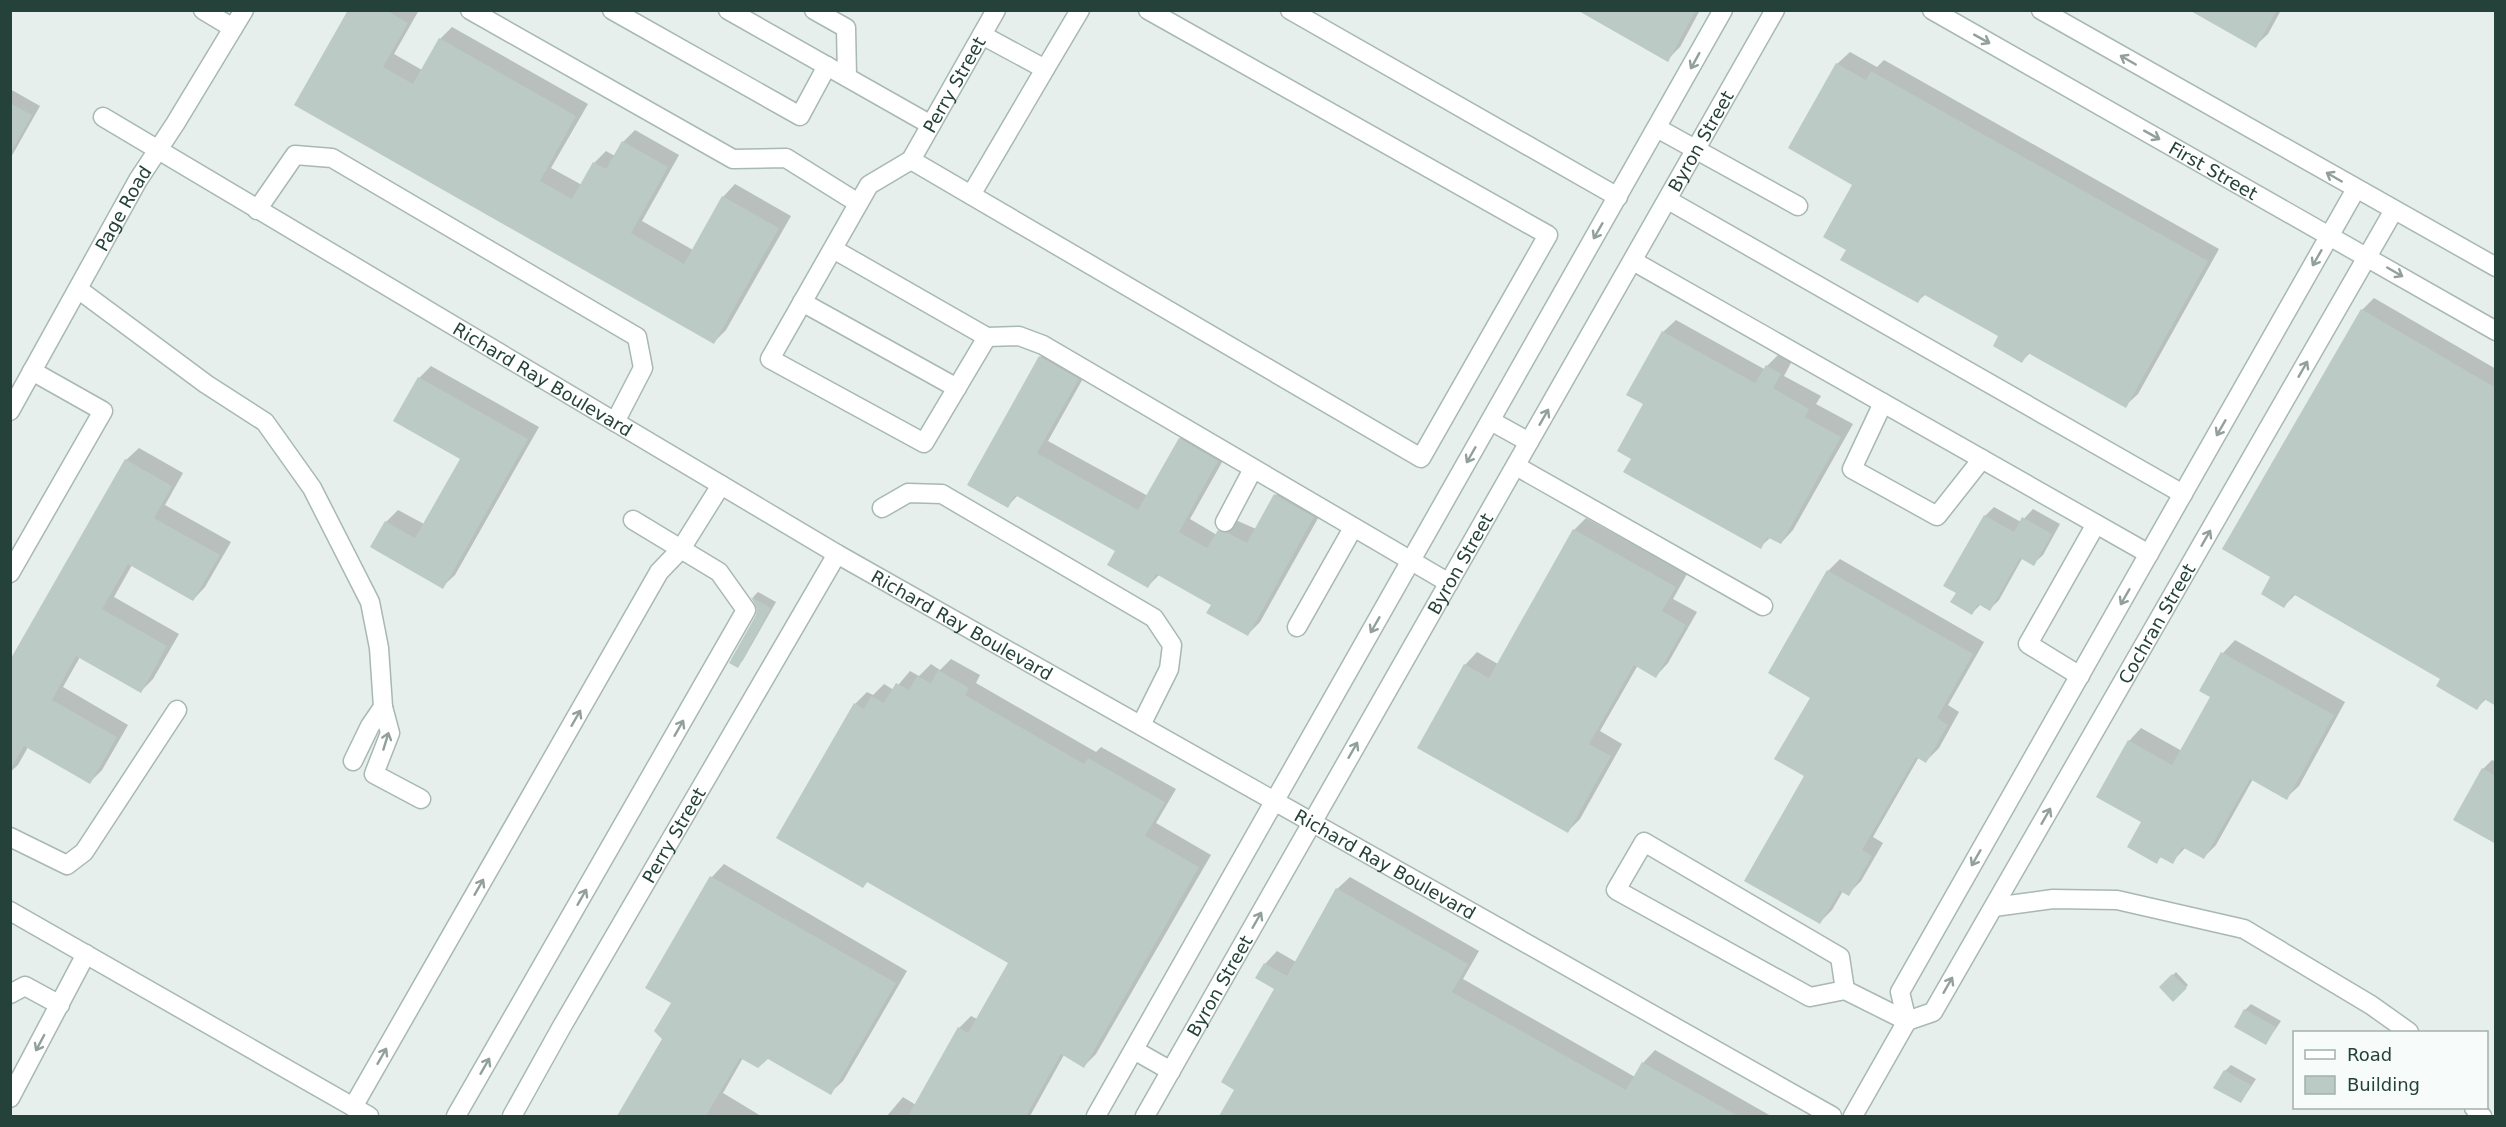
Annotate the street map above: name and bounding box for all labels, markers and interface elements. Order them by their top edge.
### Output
street label: Perry Street [918,33,989,136]
one-way arrow [1973,34,1991,45]
one-way arrow [1689,52,1700,70]
one-way arrow [2120,54,2137,66]
street label: Byron Street [1663,87,1737,195]
one-way arrow [2143,130,2161,141]
street label: First Street [2166,137,2262,204]
street label: Page Road [90,162,155,254]
one-way arrow [2326,171,2343,183]
one-way arrow [1592,222,1604,239]
one-way arrow [2311,249,2323,266]
one-way arrow [2386,267,2403,279]
street label: Richard Ray Boulevard [450,318,636,440]
one-way arrow [2297,361,2309,378]
one-way arrow [1538,409,1550,426]
one-way arrow [2215,419,2227,436]
one-way arrow [1465,446,1476,464]
street label: Byron Street [1423,509,1497,618]
one-way arrow [2200,530,2212,547]
street label: Cochran Street [2114,560,2199,687]
street label: Richard Ray Boulevard [868,565,1057,684]
one-way arrow [2118,589,2130,606]
one-way arrow [1368,616,1380,633]
one-way arrow [570,710,582,727]
one-way arrow [674,719,685,737]
one-way arrow [381,731,392,750]
one-way arrow [1348,742,1360,759]
street label: Perry Street [637,784,709,887]
street label: Richard Ray Boulevard [1291,804,1480,923]
one-way arrow [2040,808,2052,825]
one-way arrow [1970,849,1982,866]
one-way arrow [473,879,485,896]
one-way arrow [576,889,588,906]
one-way arrow [1251,912,1263,929]
street label: Byron Street [1182,931,1256,1040]
one-way arrow [1943,977,1955,994]
legend [2293,1031,2488,1109]
one-way arrow [33,1034,45,1052]
text: Road [2347,1044,2392,1065]
one-way arrow [376,1048,388,1065]
one-way arrow [479,1058,491,1075]
text: Building [2347,1074,2420,1095]

